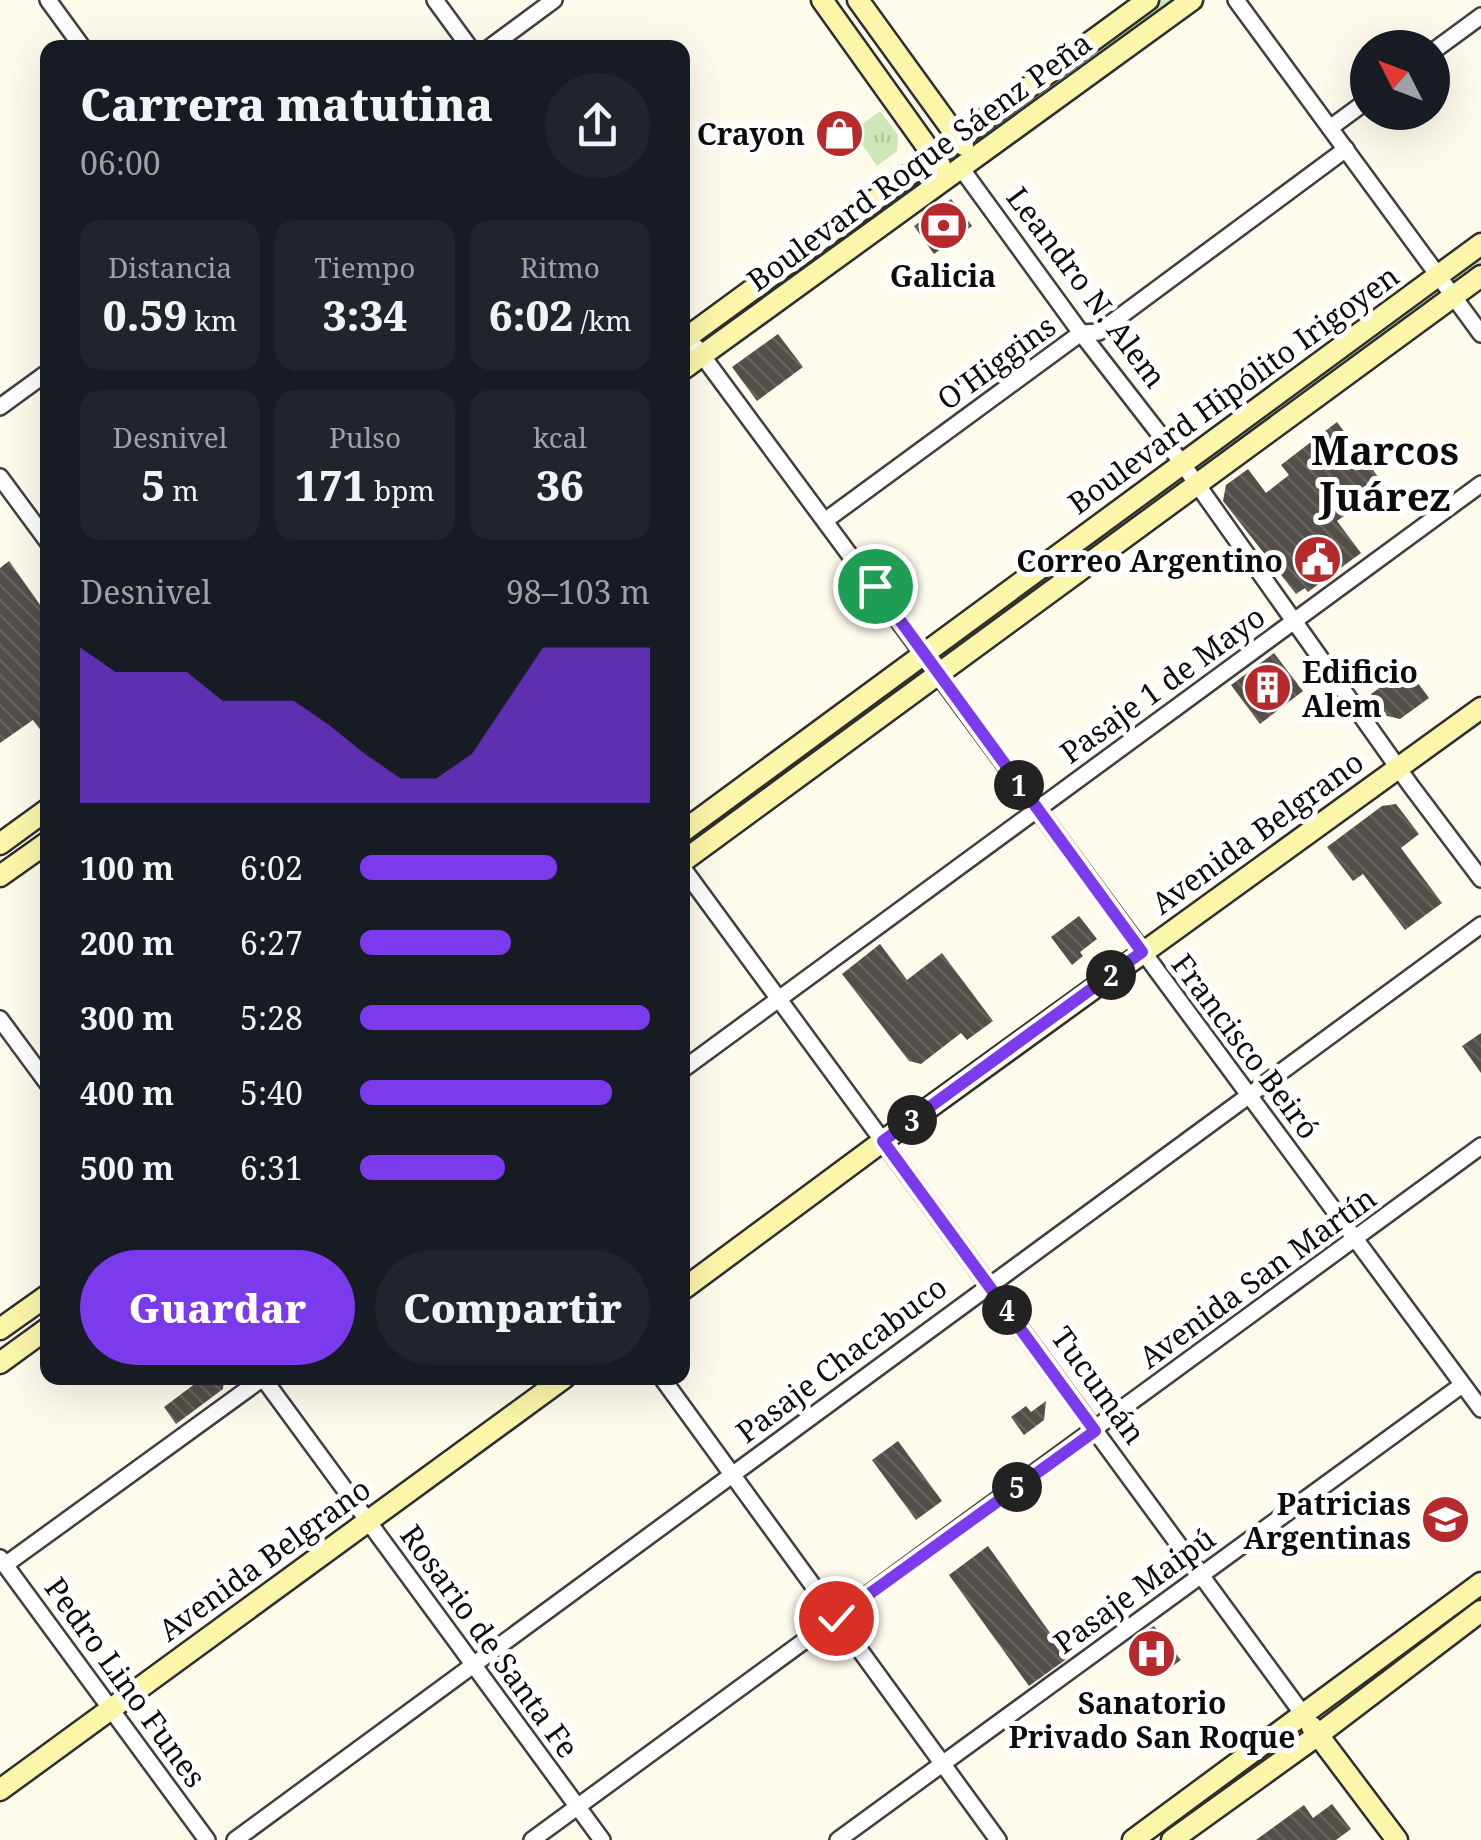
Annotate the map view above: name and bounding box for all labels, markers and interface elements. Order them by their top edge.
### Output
street label: Boulevard Roque Sáenz Peña [739,22,1099,300]
north arrow [1350,30,1450,130]
map controls [1350,30,1450,130]
text: Carrera matutina [80,73,493,134]
button: share [545,73,650,178]
shop icon: Crayon [814,107,866,159]
place label: Crayon [697,113,805,154]
text: 06:00 [80,141,161,184]
street label: Leandro N. Alem [998,178,1176,396]
bank icon: Galicia [917,200,969,252]
text: Distancia [108,248,232,286]
text: Tiempo [315,248,415,286]
text: Ritmo [520,248,600,286]
place label: Galicia [890,255,996,296]
street label: Boulevard Hipólito Irigoyen [1059,255,1407,523]
text: 0.59 [103,286,187,343]
text: 3:34 [323,286,407,343]
text: 6:02 [489,286,573,343]
text: km [187,301,237,339]
text: /km [573,301,631,339]
street label: O'Higgins [929,305,1063,419]
text: Desnivel [113,418,227,456]
text: Pulso [329,418,401,456]
text: kcal [533,418,587,456]
district label: Marcos Juárez [1311,422,1459,523]
text: 5 [141,456,165,513]
text: 171 [295,456,367,513]
text: 36 [536,456,584,513]
text: m [165,471,199,509]
text: bpm [367,471,435,509]
public building icon: Correo Argentino [1292,534,1344,586]
place label: Correo Argentino [1016,540,1283,581]
pin [833,544,918,629]
icon: arrive [848,559,903,614]
text: Desnivel [80,570,211,613]
text: 98–103 m [506,570,650,613]
street label: Pasaje 1 de Mayo [1051,596,1273,772]
place label: Edificio Alem [1302,651,1418,726]
building icon: Edificio Alem [1241,662,1293,714]
street label: Avenida Belgrano [1143,741,1371,923]
pin: 1 [994,760,1044,810]
text: 1 [1011,766,1027,804]
text: 100 m [80,846,174,889]
text: 6:02 [240,846,303,889]
text: 200 m [80,921,174,964]
text: 6:27 [240,921,303,964]
street label: Francisco Beiró [1163,945,1329,1147]
pin: 2 [1086,950,1136,1000]
text: 2 [1103,956,1119,994]
text: 300 m [80,996,174,1039]
text: 5:28 [240,996,303,1039]
text: 400 m [80,1071,174,1114]
text: 5:40 [240,1071,303,1114]
pin: 3 [887,1095,937,1145]
text: 3 [904,1101,920,1139]
text: 500 m [80,1146,174,1189]
text: 6:31 [240,1146,303,1189]
street label: Avenida San Martín [1130,1177,1384,1377]
button: Guardar [80,1250,355,1365]
button: Compartir [375,1250,650,1365]
street label: Pasaje Chacabuco [727,1266,955,1452]
pin: 4 [982,1285,1032,1335]
text: 4 [999,1291,1015,1329]
street label: Tucumán [1042,1318,1156,1452]
pin: 5 [992,1462,1042,1512]
street label: Avenida Belgrano [150,1468,378,1650]
text: 5 [1009,1468,1025,1506]
place label: Patricias Argentinas [1244,1483,1411,1558]
school or university icon: Patricias Argentinas [1420,1494,1472,1546]
street label: Rosario de Santa Fe [391,1516,589,1766]
street label: Pasaje Maipú [1045,1517,1223,1663]
street label: Pedro Lino Funes [36,1569,216,1795]
pin [794,1576,879,1661]
icon: check [809,1591,864,1646]
hospital icon: Sanatorio Privado San Roque [1126,1627,1178,1679]
place label: Sanatorio Privado San Roque [1009,1682,1295,1757]

